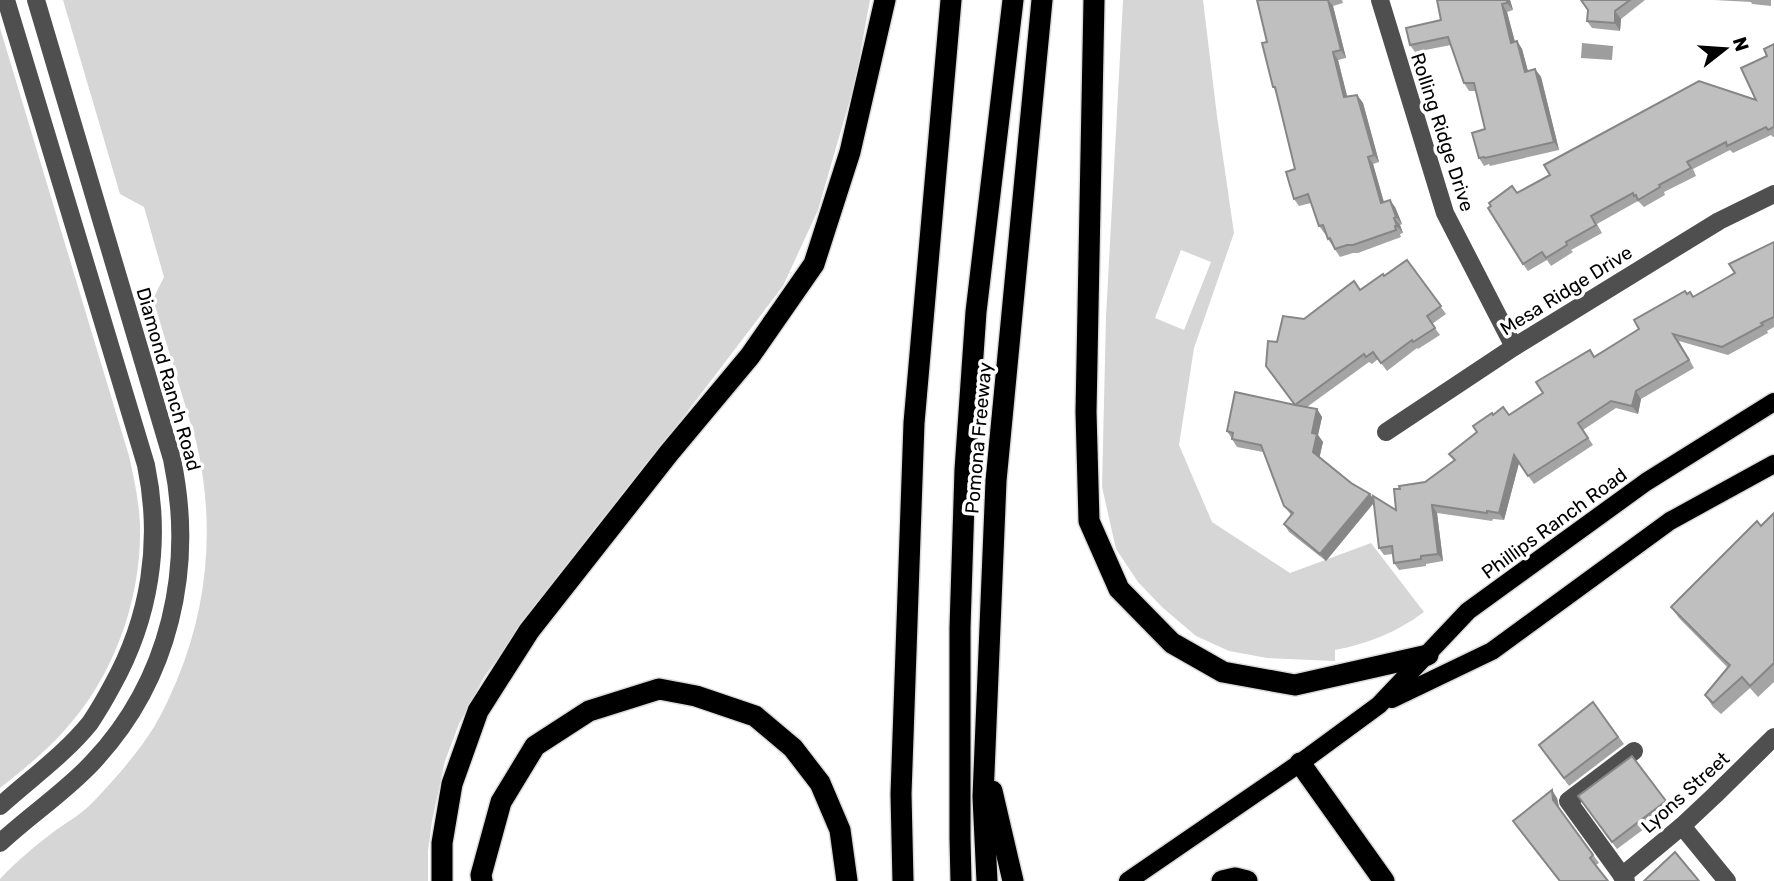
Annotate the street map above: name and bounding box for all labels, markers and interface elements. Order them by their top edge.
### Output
north arrow [1690,14,1760,84]
text: N [1728,34,1754,54]
street label: Rolling Ridge Drive [1406,50,1479,214]
street label: Mesa Ridge Drive [1496,241,1637,340]
street label: Diamond Ranch Road [131,285,206,473]
street label: Pomona Freeway [960,361,997,515]
street label: Phillips Ranch Road [1477,463,1631,584]
street label: Lyons Street [1636,746,1735,838]

